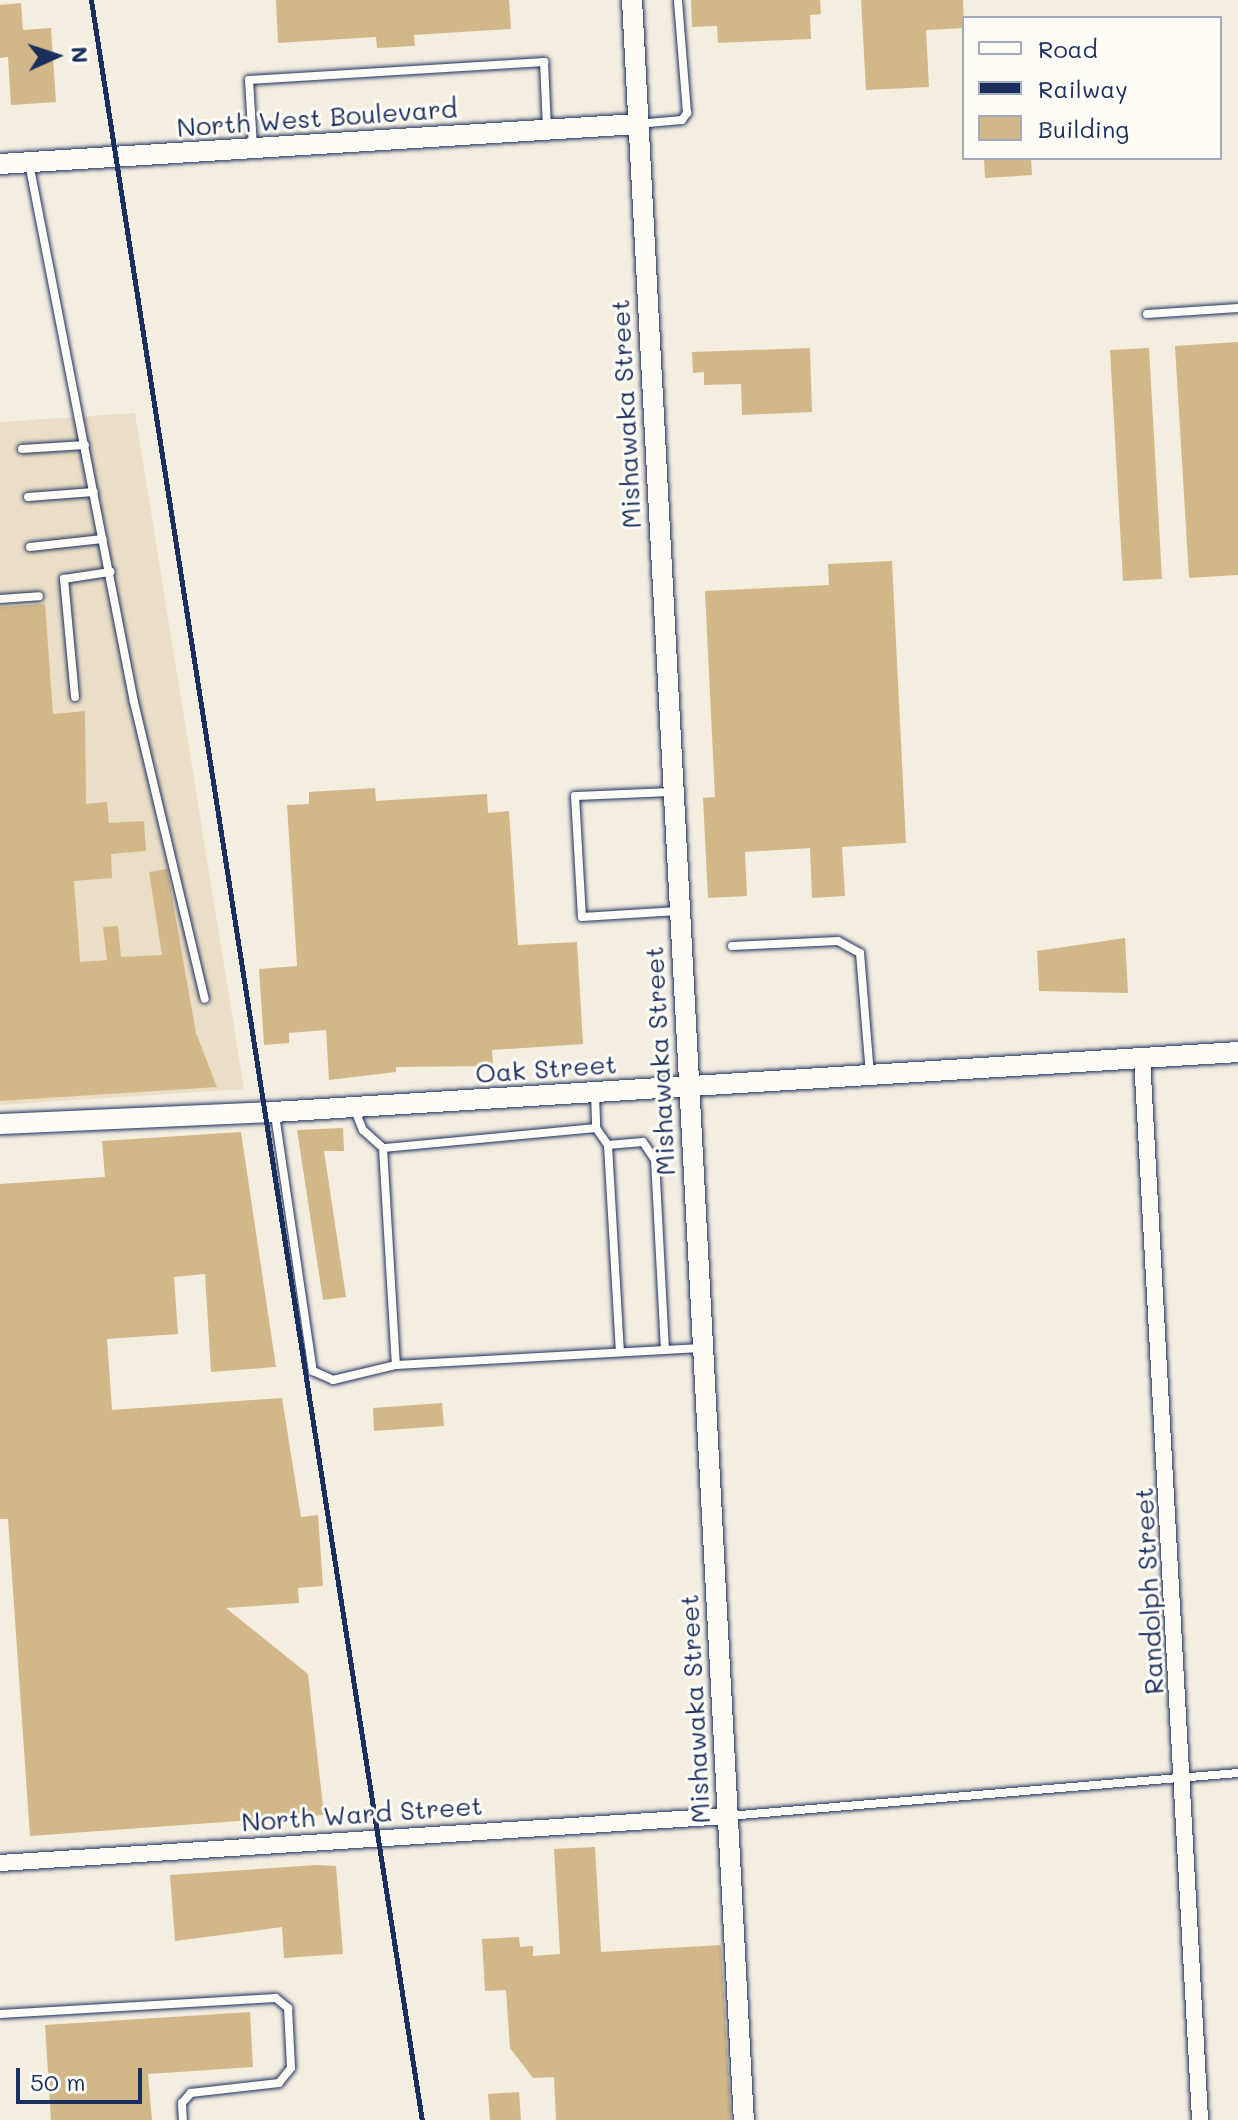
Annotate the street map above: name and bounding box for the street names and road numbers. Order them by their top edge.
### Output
street label: North West Boulevard [176,93,458,143]
street label: Mishawaka Street [604,299,648,529]
street label: Mishawaka Street [638,946,682,1176]
street label: Oak Street [474,1048,618,1090]
street label: Randolph Street [1128,1487,1170,1695]
street label: Mishawaka Street [673,1594,717,1824]
street label: North Ward Street [240,1790,484,1838]

